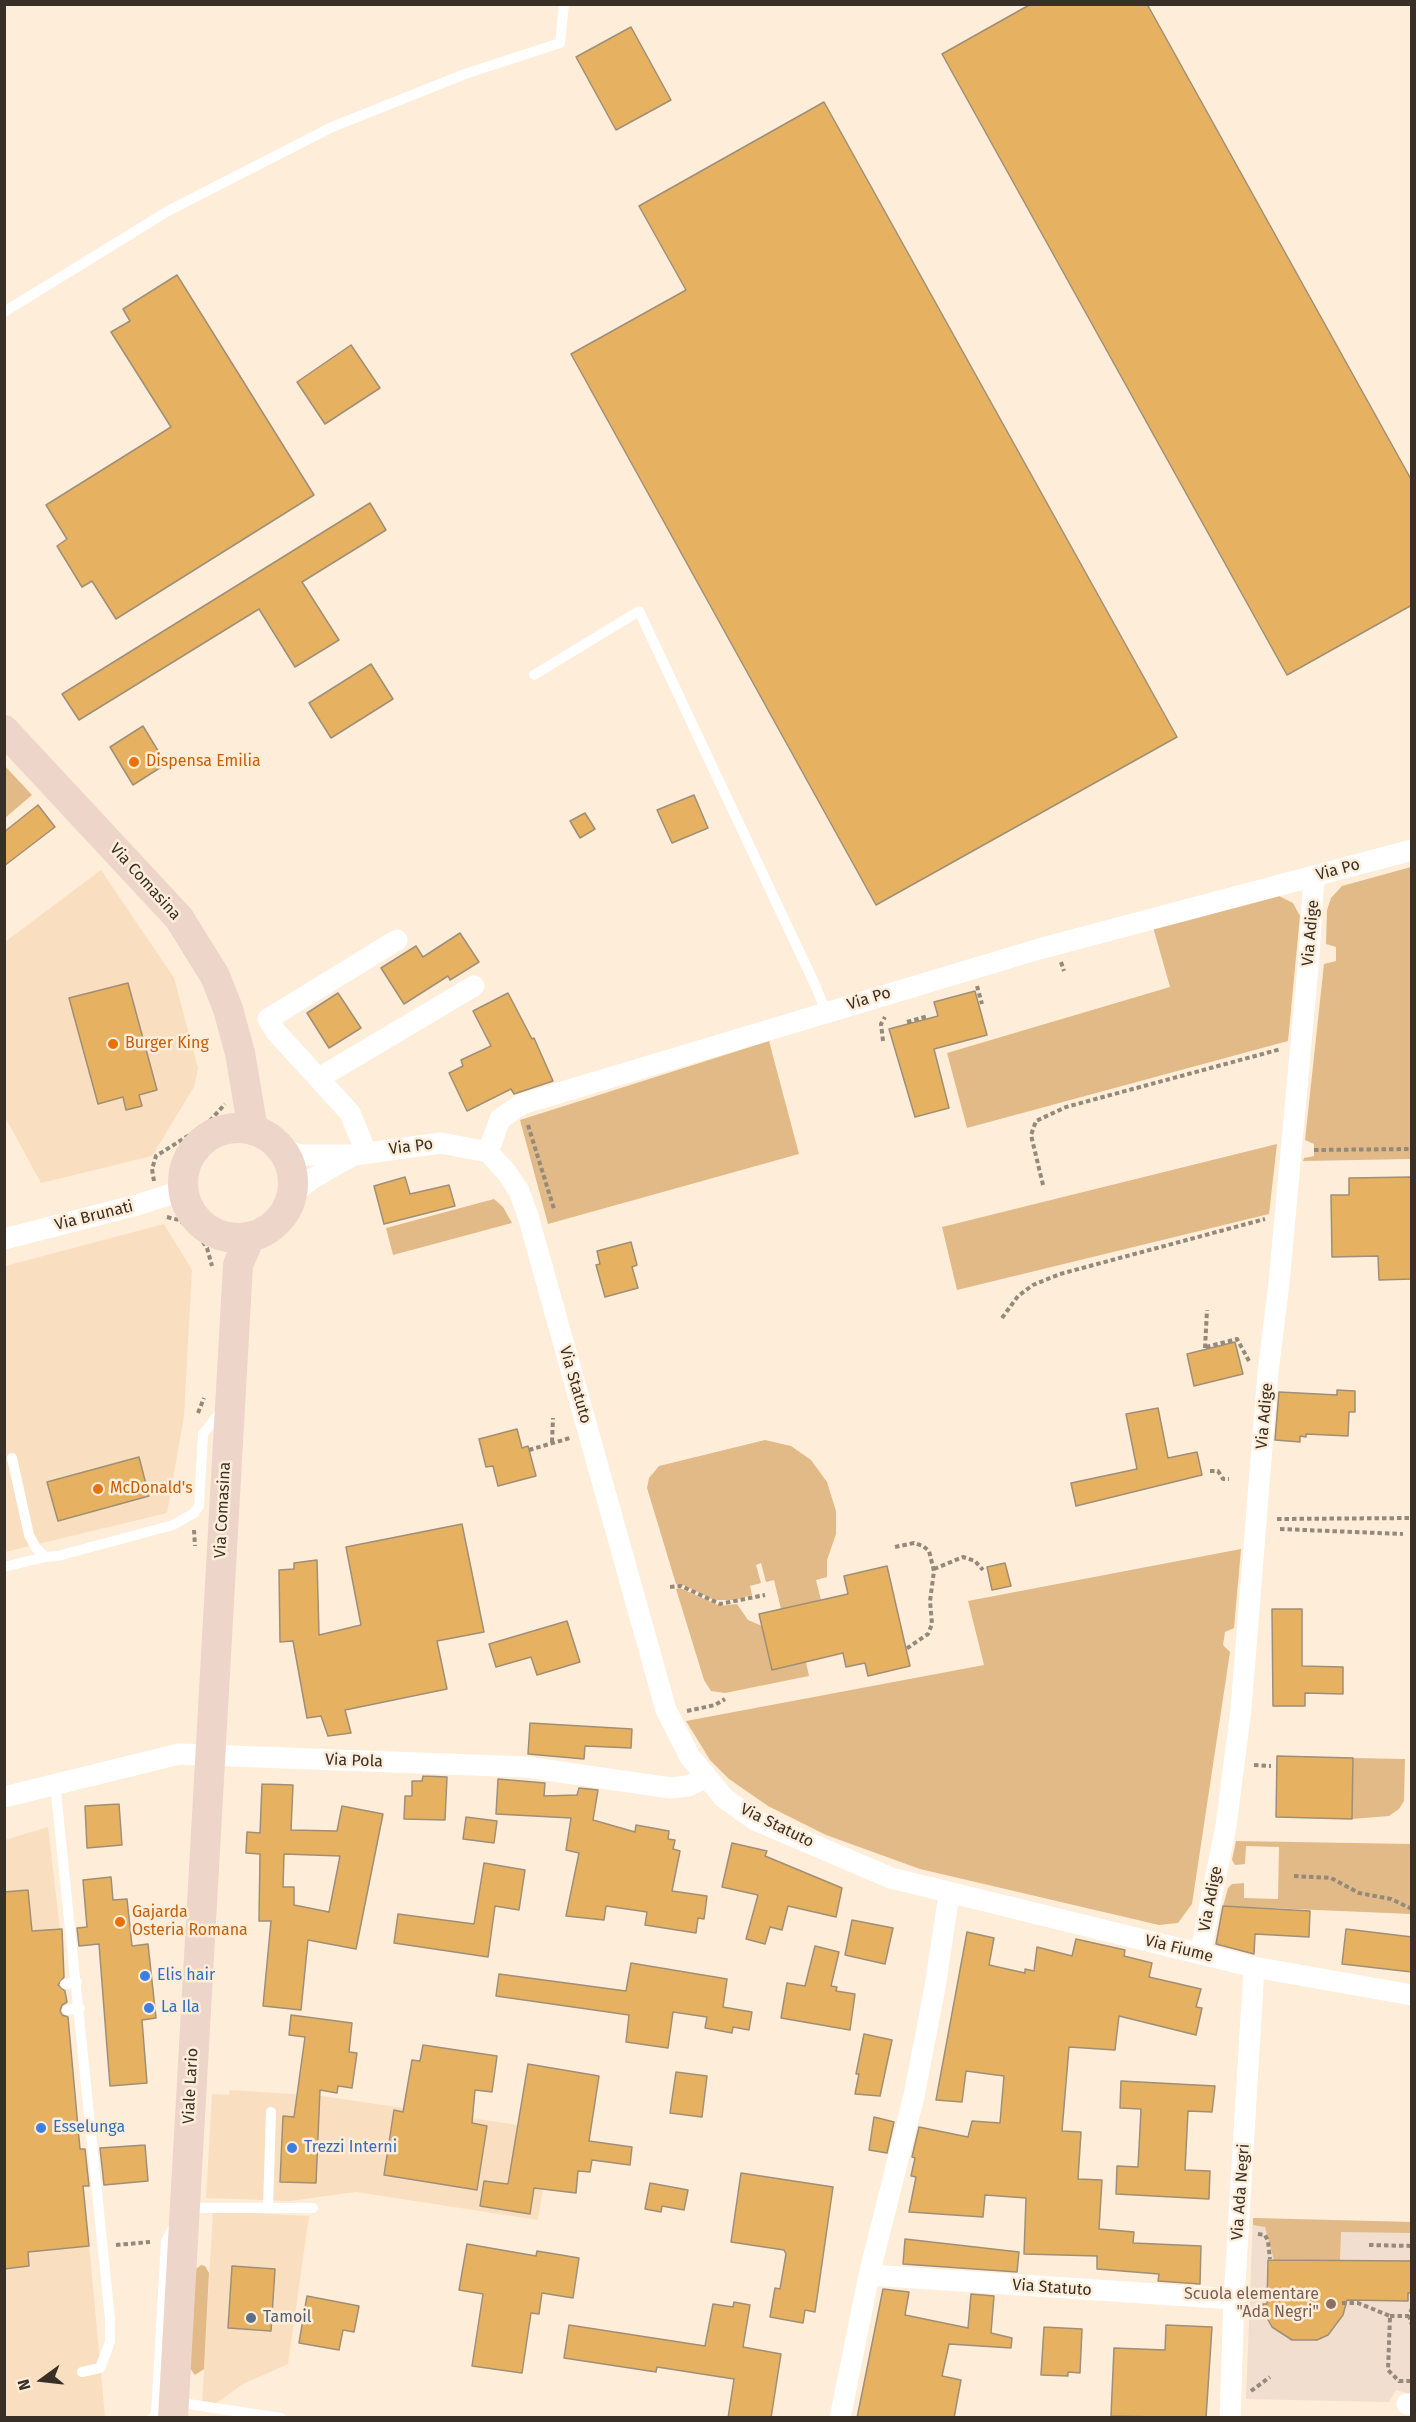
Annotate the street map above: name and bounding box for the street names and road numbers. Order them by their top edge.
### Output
street label: Via Comasina [106,840,184,924]
street label: Via Po [1314,855,1362,885]
street label: Via Adige [1299,899,1323,967]
street label: Via Po [845,983,893,1015]
street label: Via Po [388,1135,434,1159]
street label: Via Brunati [53,1197,135,1235]
street label: Via Statuto [555,1344,595,1426]
street label: Via Adige [1253,1382,1277,1450]
street label: Via Comasina [211,1461,235,1559]
street label: Via Pola [325,1750,383,1772]
street label: Via Statuto [737,1800,817,1852]
street label: Via Adige [1195,1865,1227,1933]
street label: Via Fiume [1143,1931,1215,1967]
street label: Viale Lario [179,2048,203,2124]
street label: Via Ada Negri [1228,2143,1254,2241]
street label: Via Statuto [1012,2276,1092,2300]

